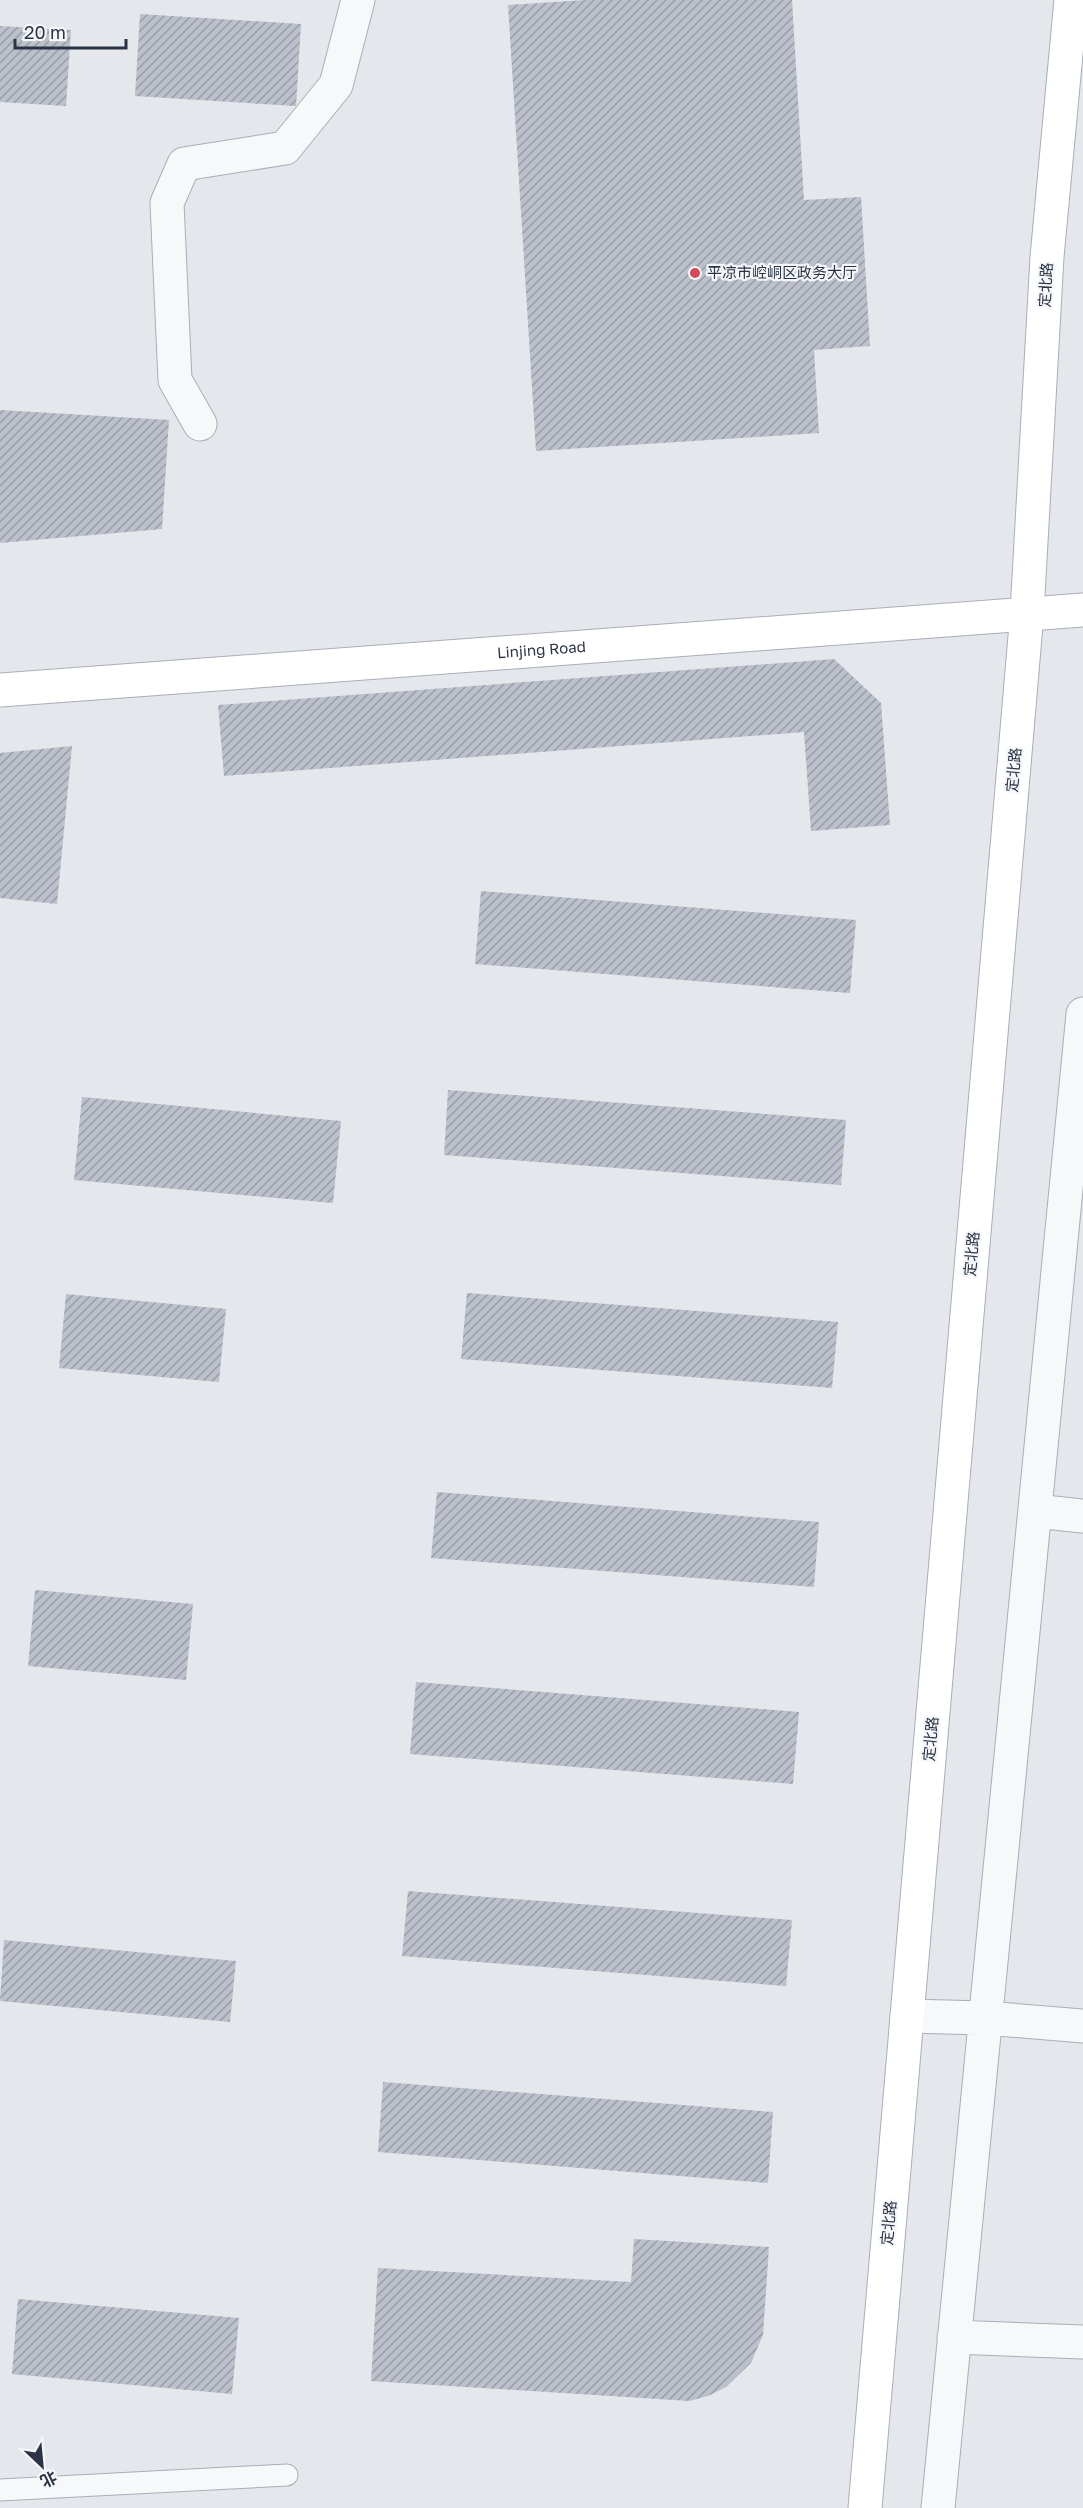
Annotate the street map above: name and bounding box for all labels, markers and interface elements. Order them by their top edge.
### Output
scale bar [15,12,126,50]
text: 20 m [24,21,66,43]
street label: 定北路 [1035,262,1055,308]
place label: 平凉市崆峒区政务大厅 [707,263,857,281]
marker: 平凉市崆峒区政务大厅 [688,266,702,280]
street label: Linjing Road [496,637,586,661]
street label: 定北路 [1002,747,1024,793]
street label: 定北路 [960,1231,982,1277]
street label: 定北路 [919,1716,941,1762]
street label: 定北路 [877,2200,899,2246]
north arrow [12,2436,72,2496]
text: 北 [37,2467,60,2492]

